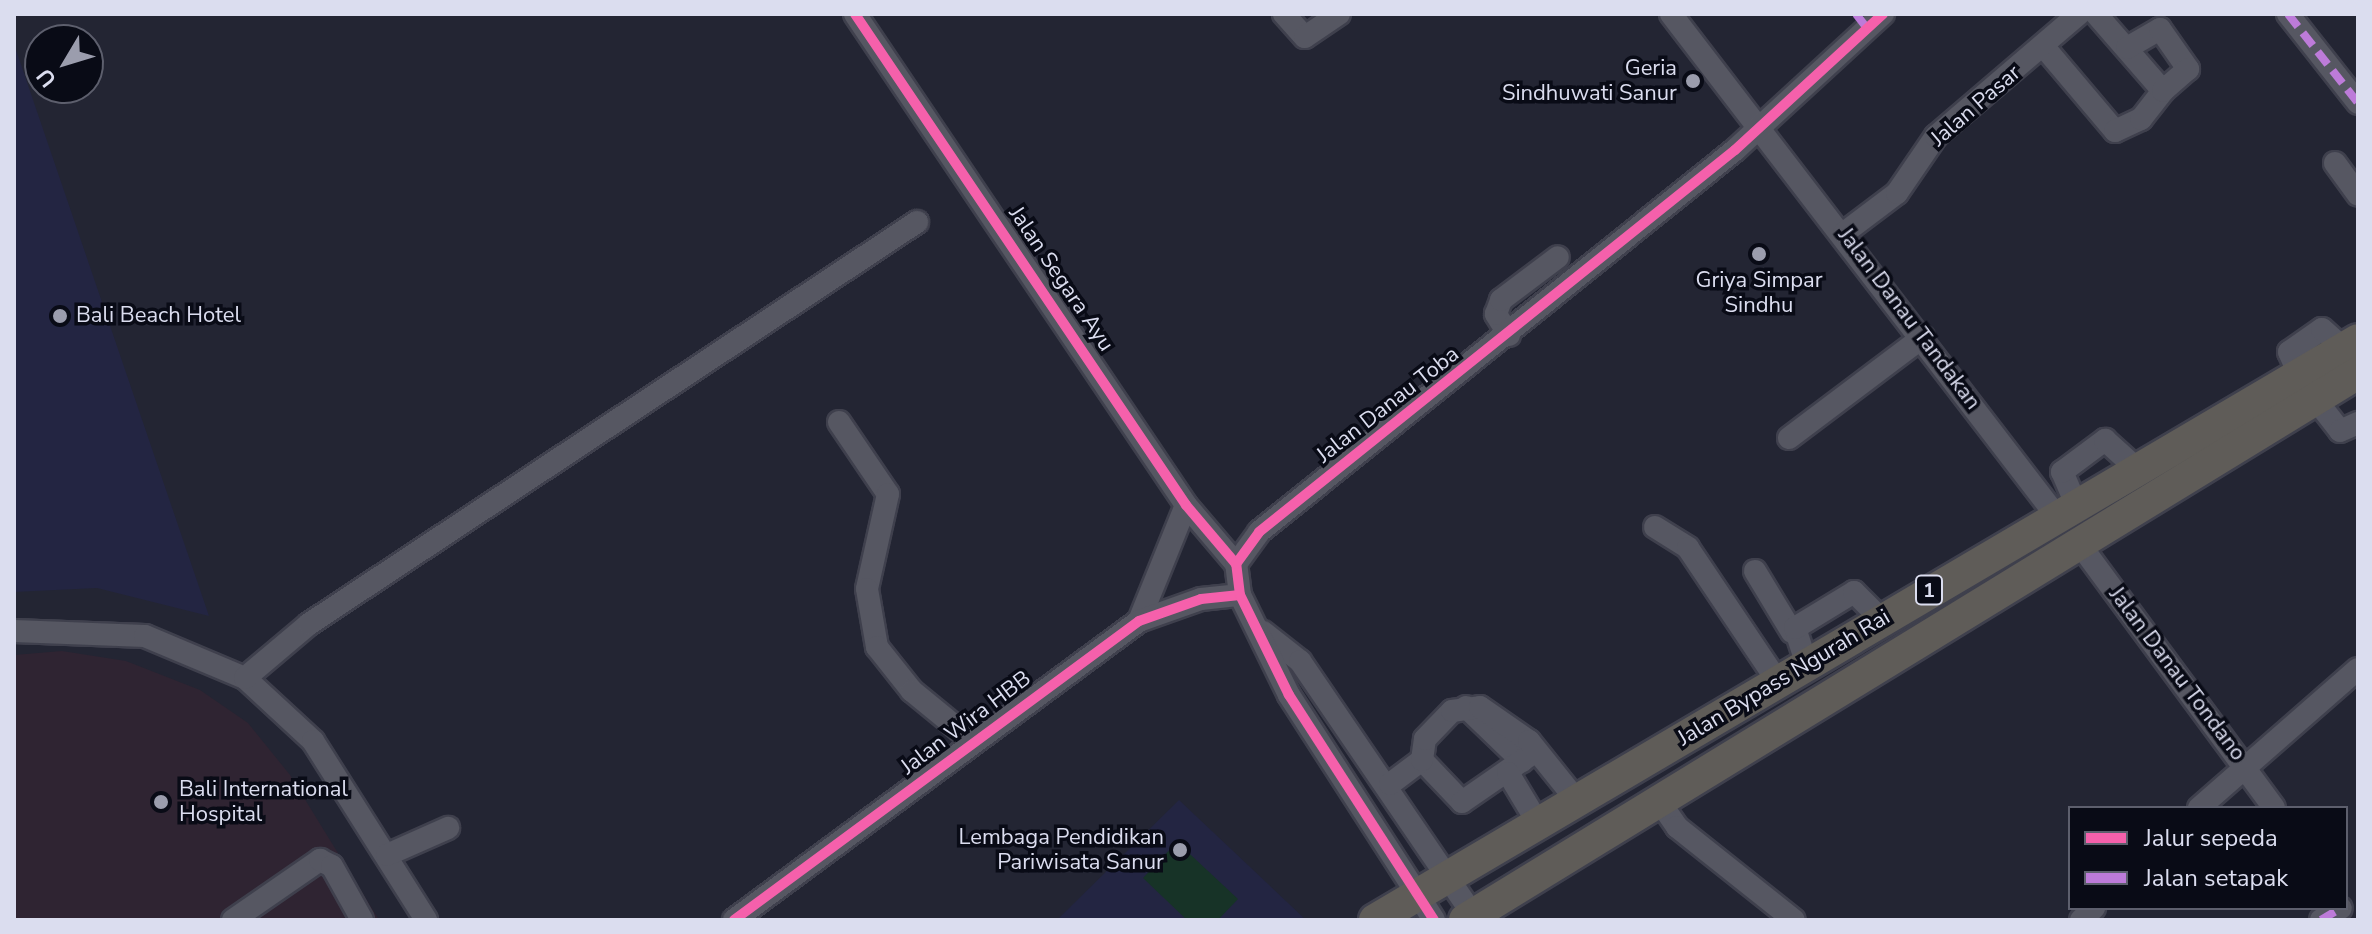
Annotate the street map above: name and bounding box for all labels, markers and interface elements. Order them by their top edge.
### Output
north arrow [24,24,104,104]
place label: Geria Sindhuwati Sanur [1502,55,1677,106]
street label: Jalan Pasar [1926,60,2026,152]
text: U [30,62,63,93]
marker: Geria Sindhuwati Sanur [1684,72,1702,90]
street label: Jalan Segara Ayu [1003,202,1119,356]
street label: Jalan Danau Tandakan [1832,223,1986,415]
marker: Griya Simpar Sindhu [1750,245,1768,263]
place label: Griya Simpar Sindhu [1695,267,1823,318]
place label: Bali Beach Hotel [76,303,241,329]
marker: Bali Beach Hotel [51,307,69,325]
street label: Jalan Danau Toba [1312,341,1464,469]
road number: 1 [1915,574,1943,606]
street label: Jalan Danau Tondano [2103,582,2251,766]
street label: Jalan Bypass Ngurah Rai [1673,604,1895,752]
street label: Jalan Wira HBB [896,666,1036,780]
place label: Bali International Hospital [179,776,348,828]
marker: Bali International Hospital [150,791,172,813]
legend [2068,806,2348,910]
text: Jalur sepeda [2144,822,2278,854]
place label: Lembaga Pendidikan Pariwisata Sanur [958,824,1164,876]
marker: Lembaga Pendidikan Pariwisata Sanur [1171,841,1189,859]
text: Jalan setapak [2144,862,2288,894]

